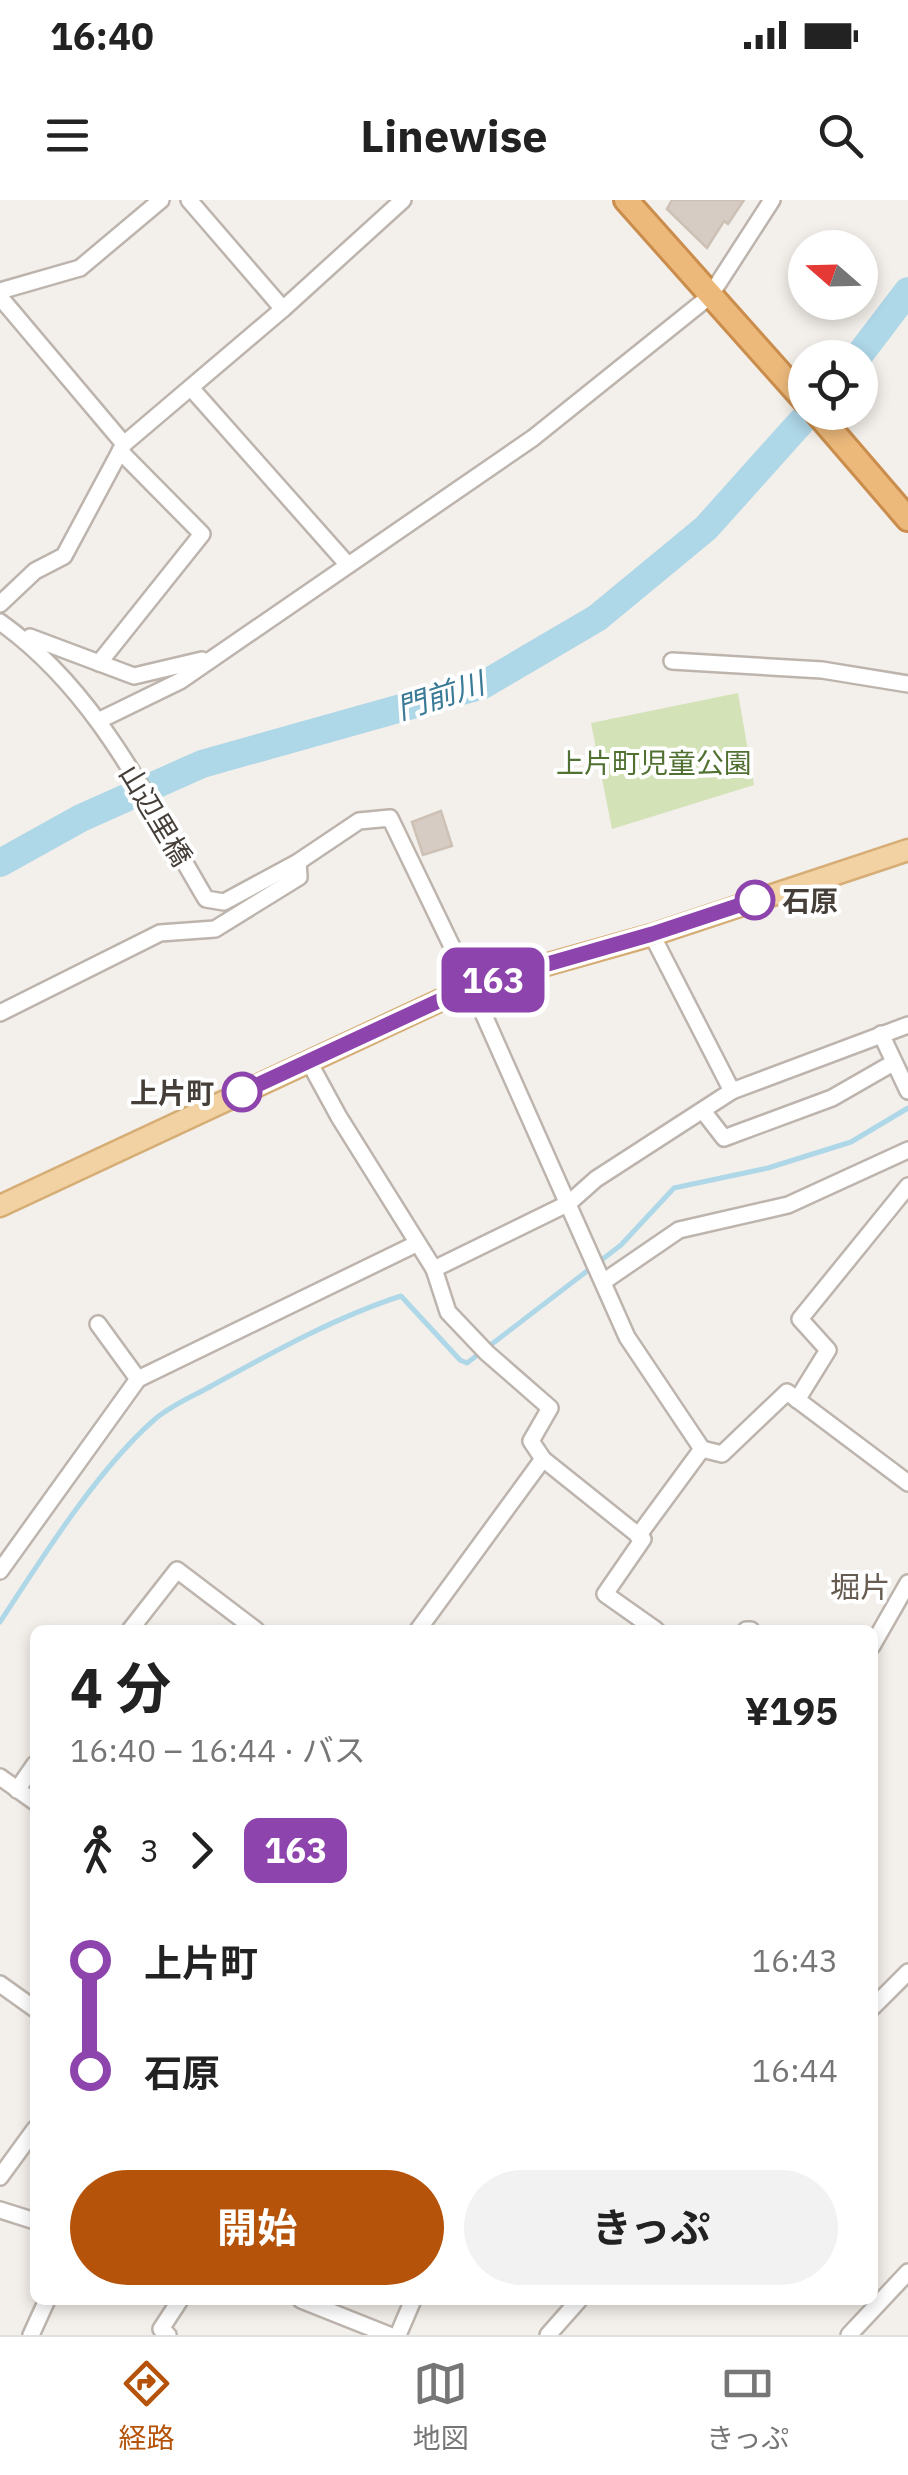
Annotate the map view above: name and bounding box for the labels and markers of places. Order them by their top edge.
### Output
marker: 石原 [736,881,774,919]
place label: 石原 [782,882,838,919]
marker: 上片町 [223,1073,261,1111]
place label: 上片町 [130,1074,214,1111]

